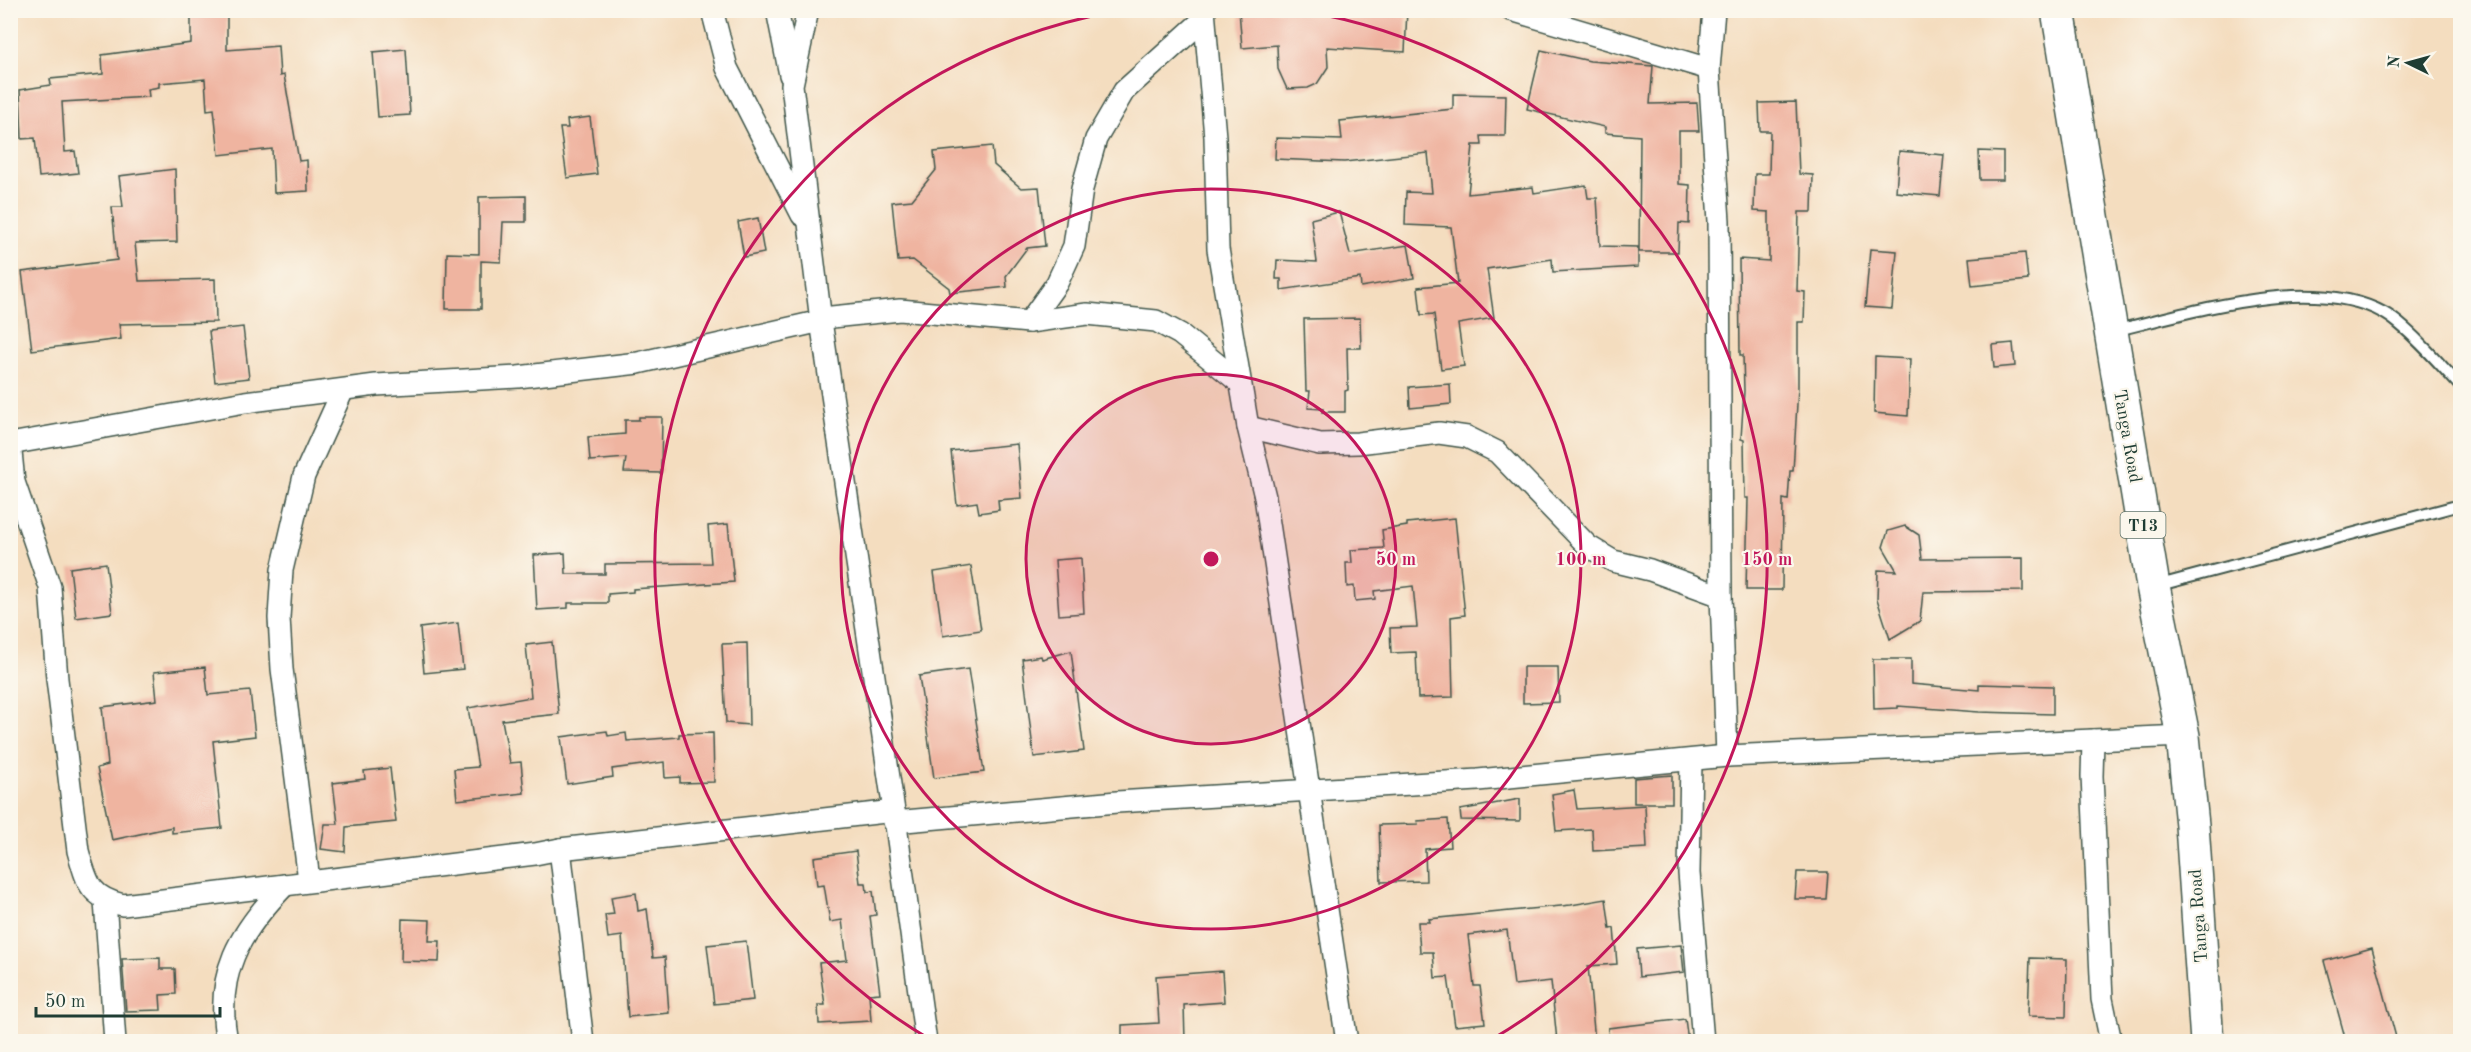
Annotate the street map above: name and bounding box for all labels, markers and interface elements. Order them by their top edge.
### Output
north arrow [2378,33,2438,93]
text: N [2387,54,2404,69]
street label: Tanga Road [2110,388,2144,484]
road number: T13 [2120,512,2166,538]
centre of rings [1201,549,1221,569]
text: 50 m [1376,551,1416,569]
text: 100 m [1556,551,1606,569]
text: 150 m [1742,551,1792,569]
street label: Tanga Road [2187,868,2211,964]
scale bar [36,980,220,1018]
text: 50 m [45,993,85,1011]

